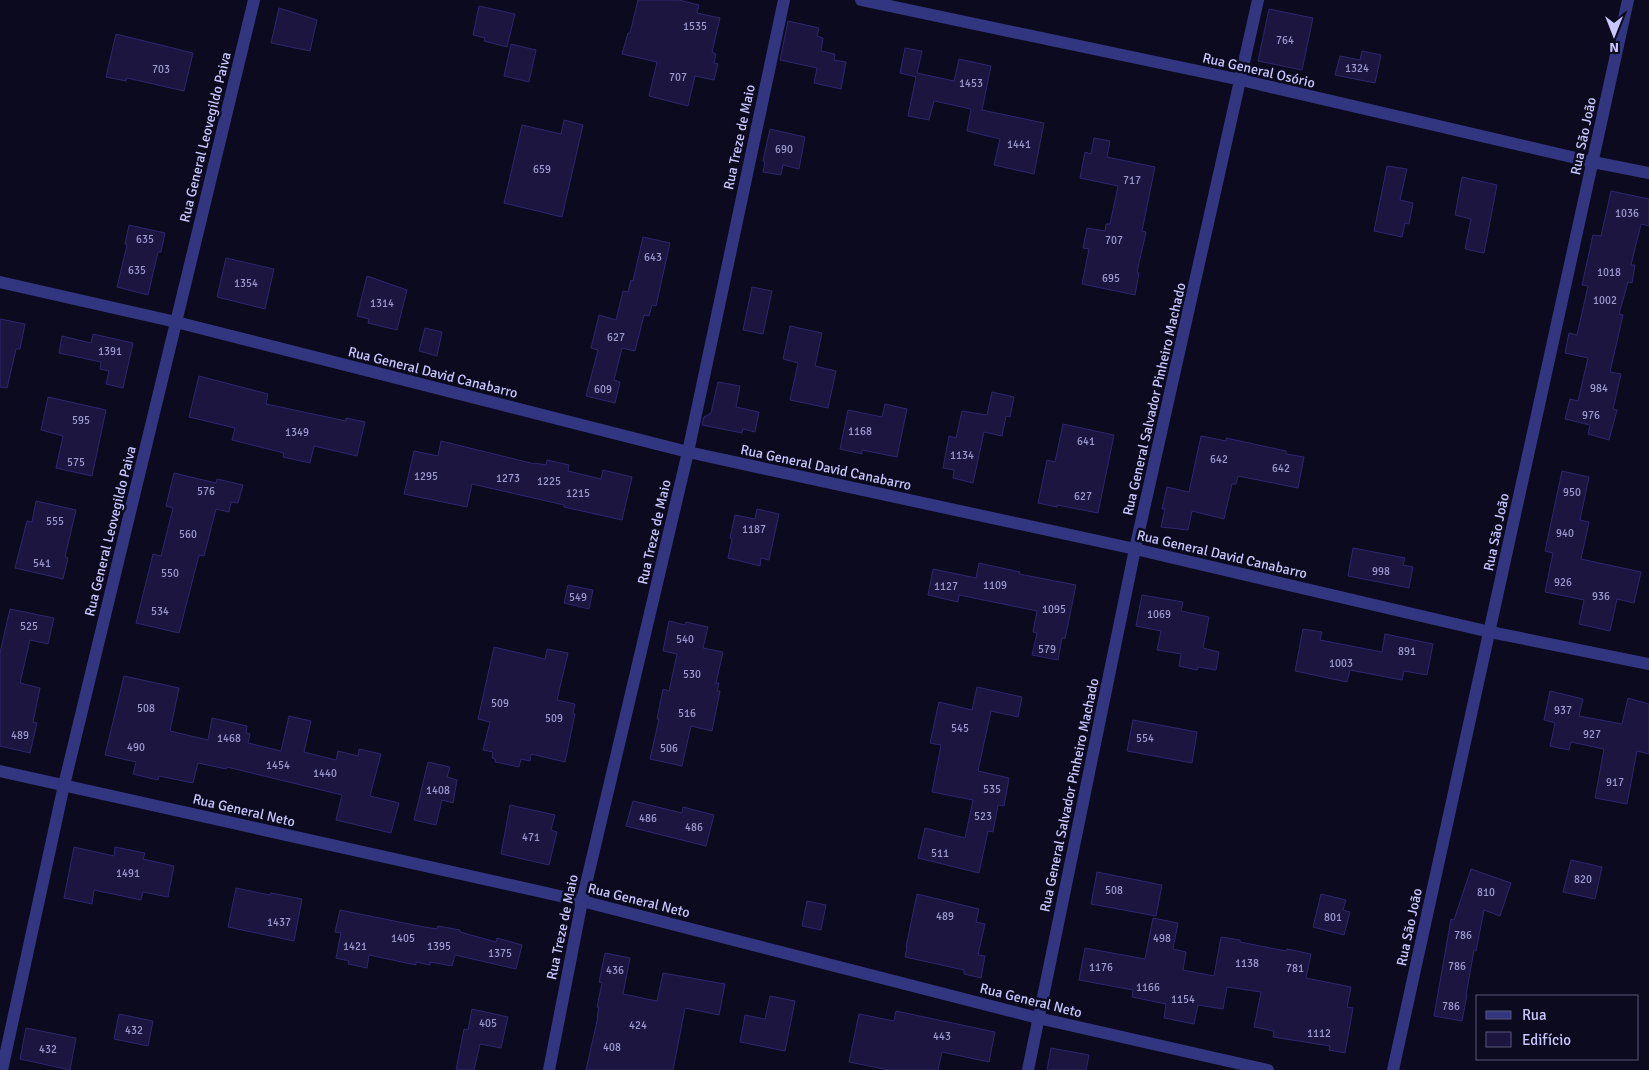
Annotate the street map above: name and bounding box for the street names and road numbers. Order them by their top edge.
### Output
street label: Rua General Osório [1201,49,1317,92]
street label: Rua General Leovegildo Paiva [176,50,235,224]
street label: Rua Treze de Maio [720,83,759,191]
street label: Rua São João [1567,96,1600,177]
street label: Rua General Salvador Pinheiro Machado [1119,281,1190,517]
street label: Rua General David Canabarro [346,343,519,402]
street label: Rua General David Canabarro [739,441,913,494]
street label: Rua General Leovegildo Paiva [81,444,140,618]
street label: Rua Treze de Maio [634,478,675,586]
street label: Rua São João [1480,492,1513,573]
street label: Rua General David Canabarro [1135,527,1309,582]
street label: Rua General Salvador Pinheiro Machado [1036,677,1103,914]
street label: Rua General Neto [191,790,297,831]
street label: Rua Treze de Maio [543,873,582,981]
street label: Rua General Neto [586,880,692,921]
street label: Rua São João [1393,887,1426,968]
street label: Rua General Neto [978,980,1084,1021]

